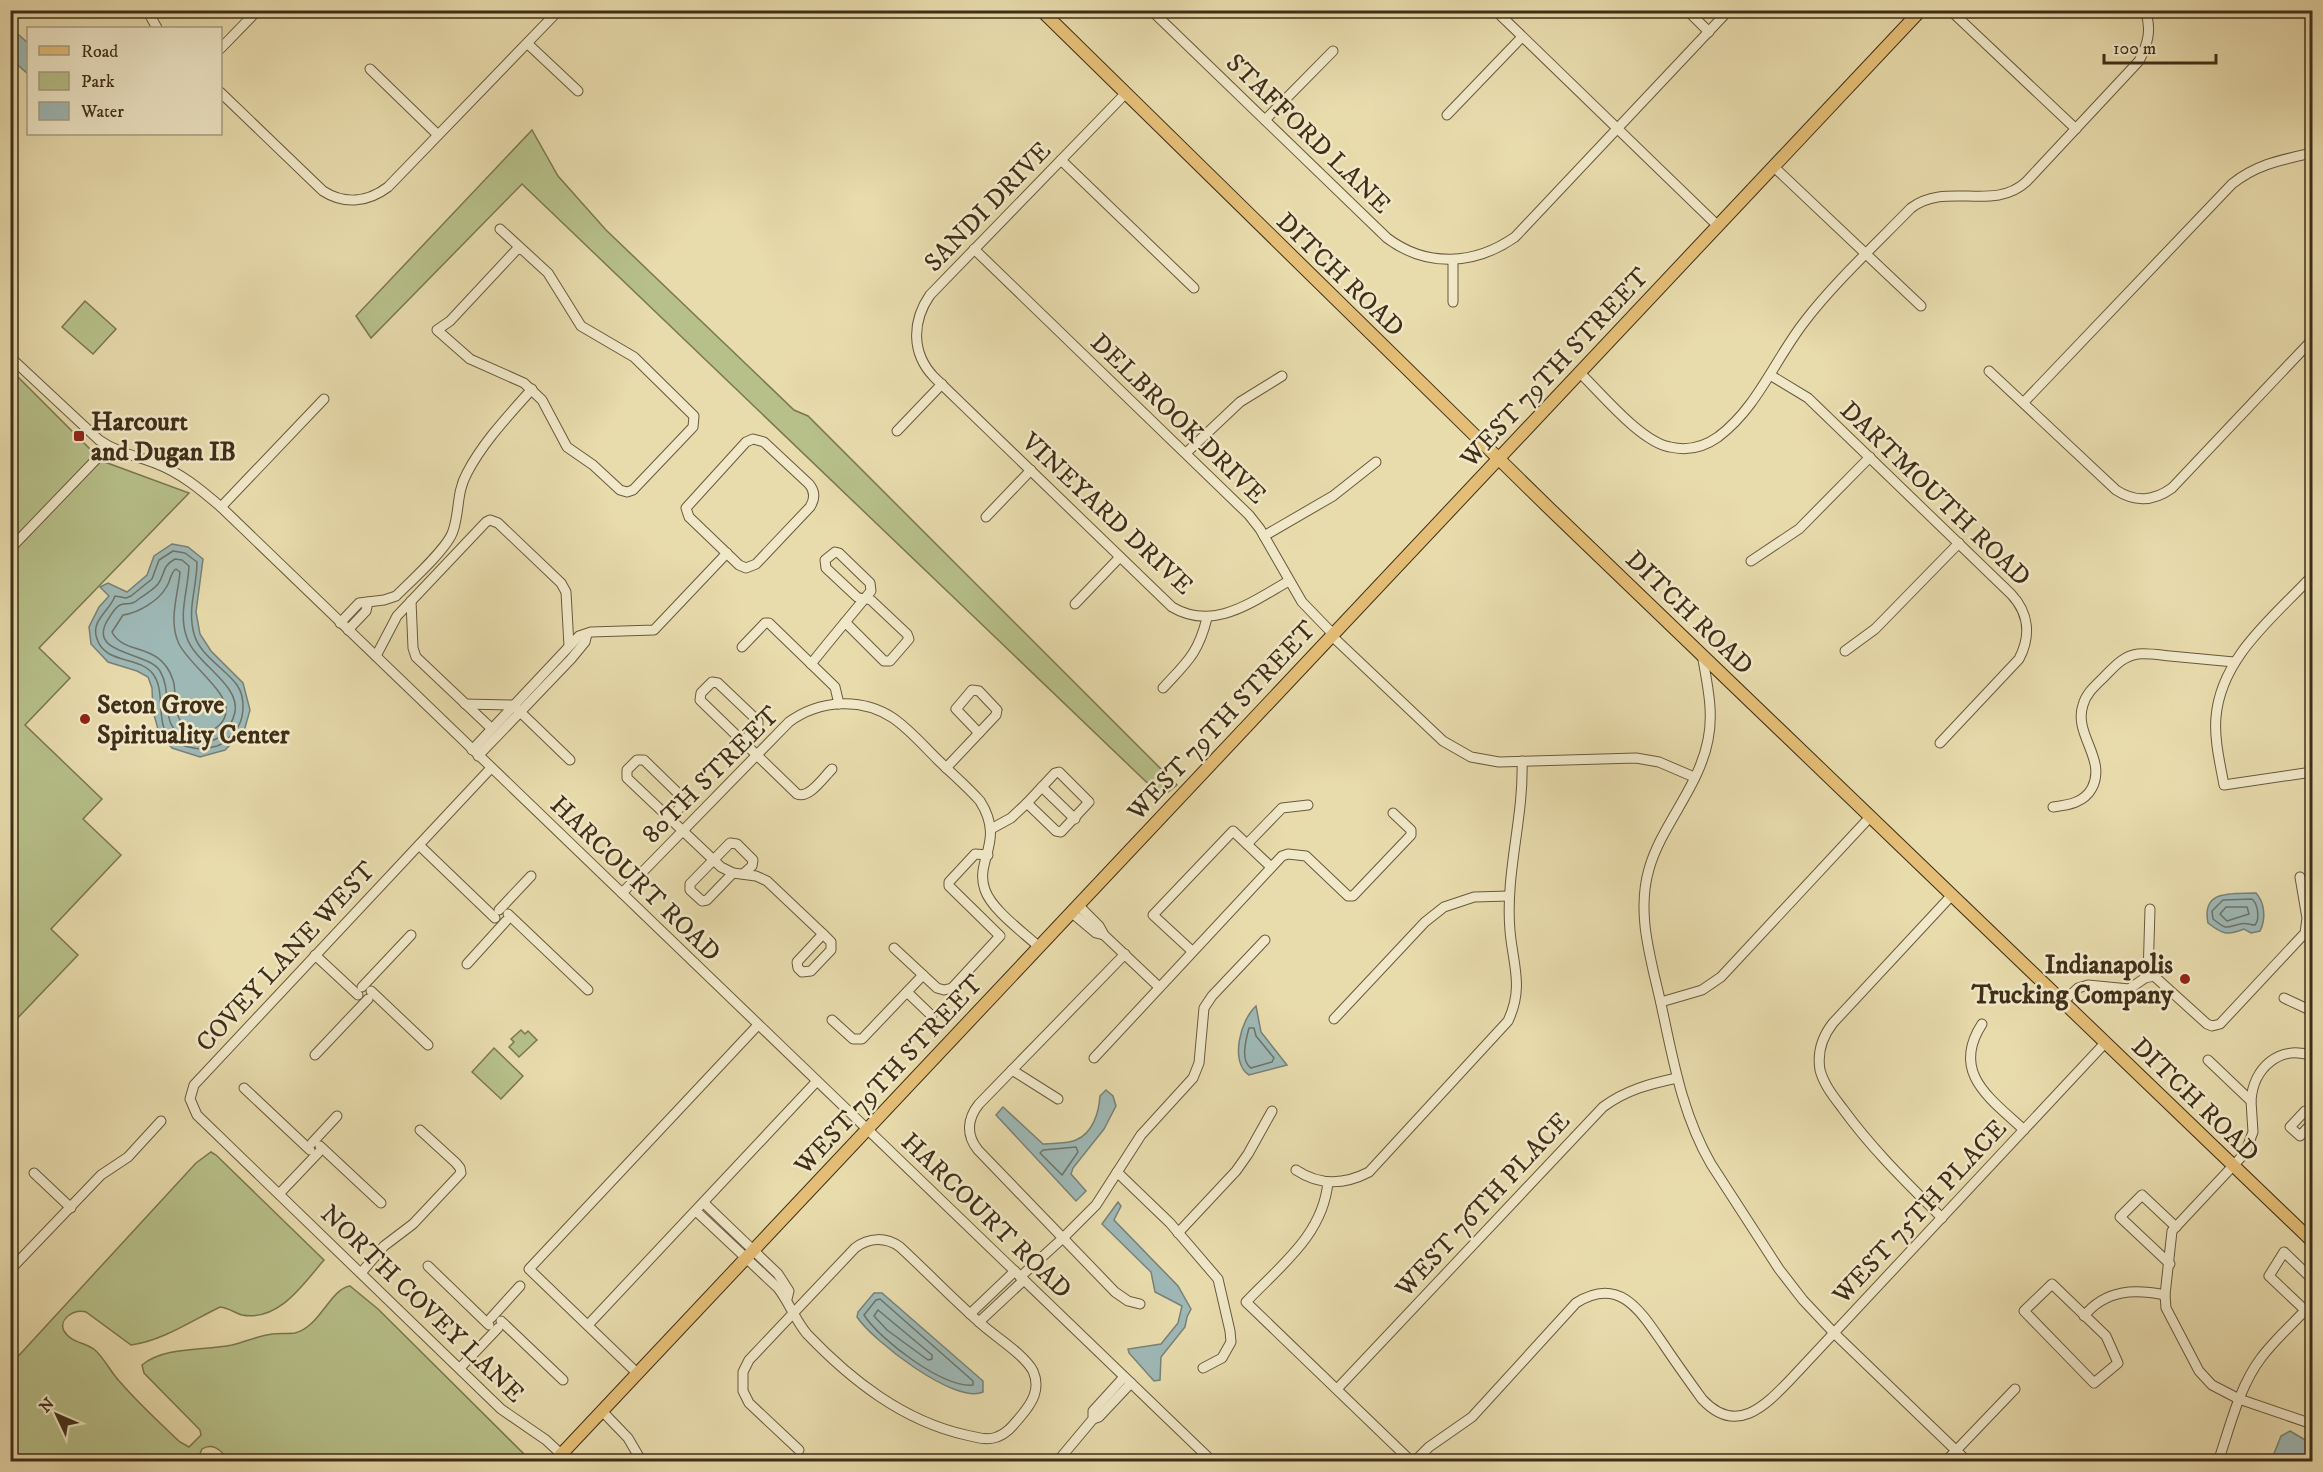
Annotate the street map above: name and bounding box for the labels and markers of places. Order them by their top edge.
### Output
place label: Harcourt and Dugan IB [91,406,236,469]
marker: Harcourt and Dugan IB [72,429,86,443]
place label: Seton Grove Spirituality Center [97,689,290,752]
marker: Seton Grove Spirituality Center [78,712,92,726]
place label: Indianapolis Trucking Company [1971,949,2174,1012]
marker: Indianapolis Trucking Company [2178,972,2192,986]

